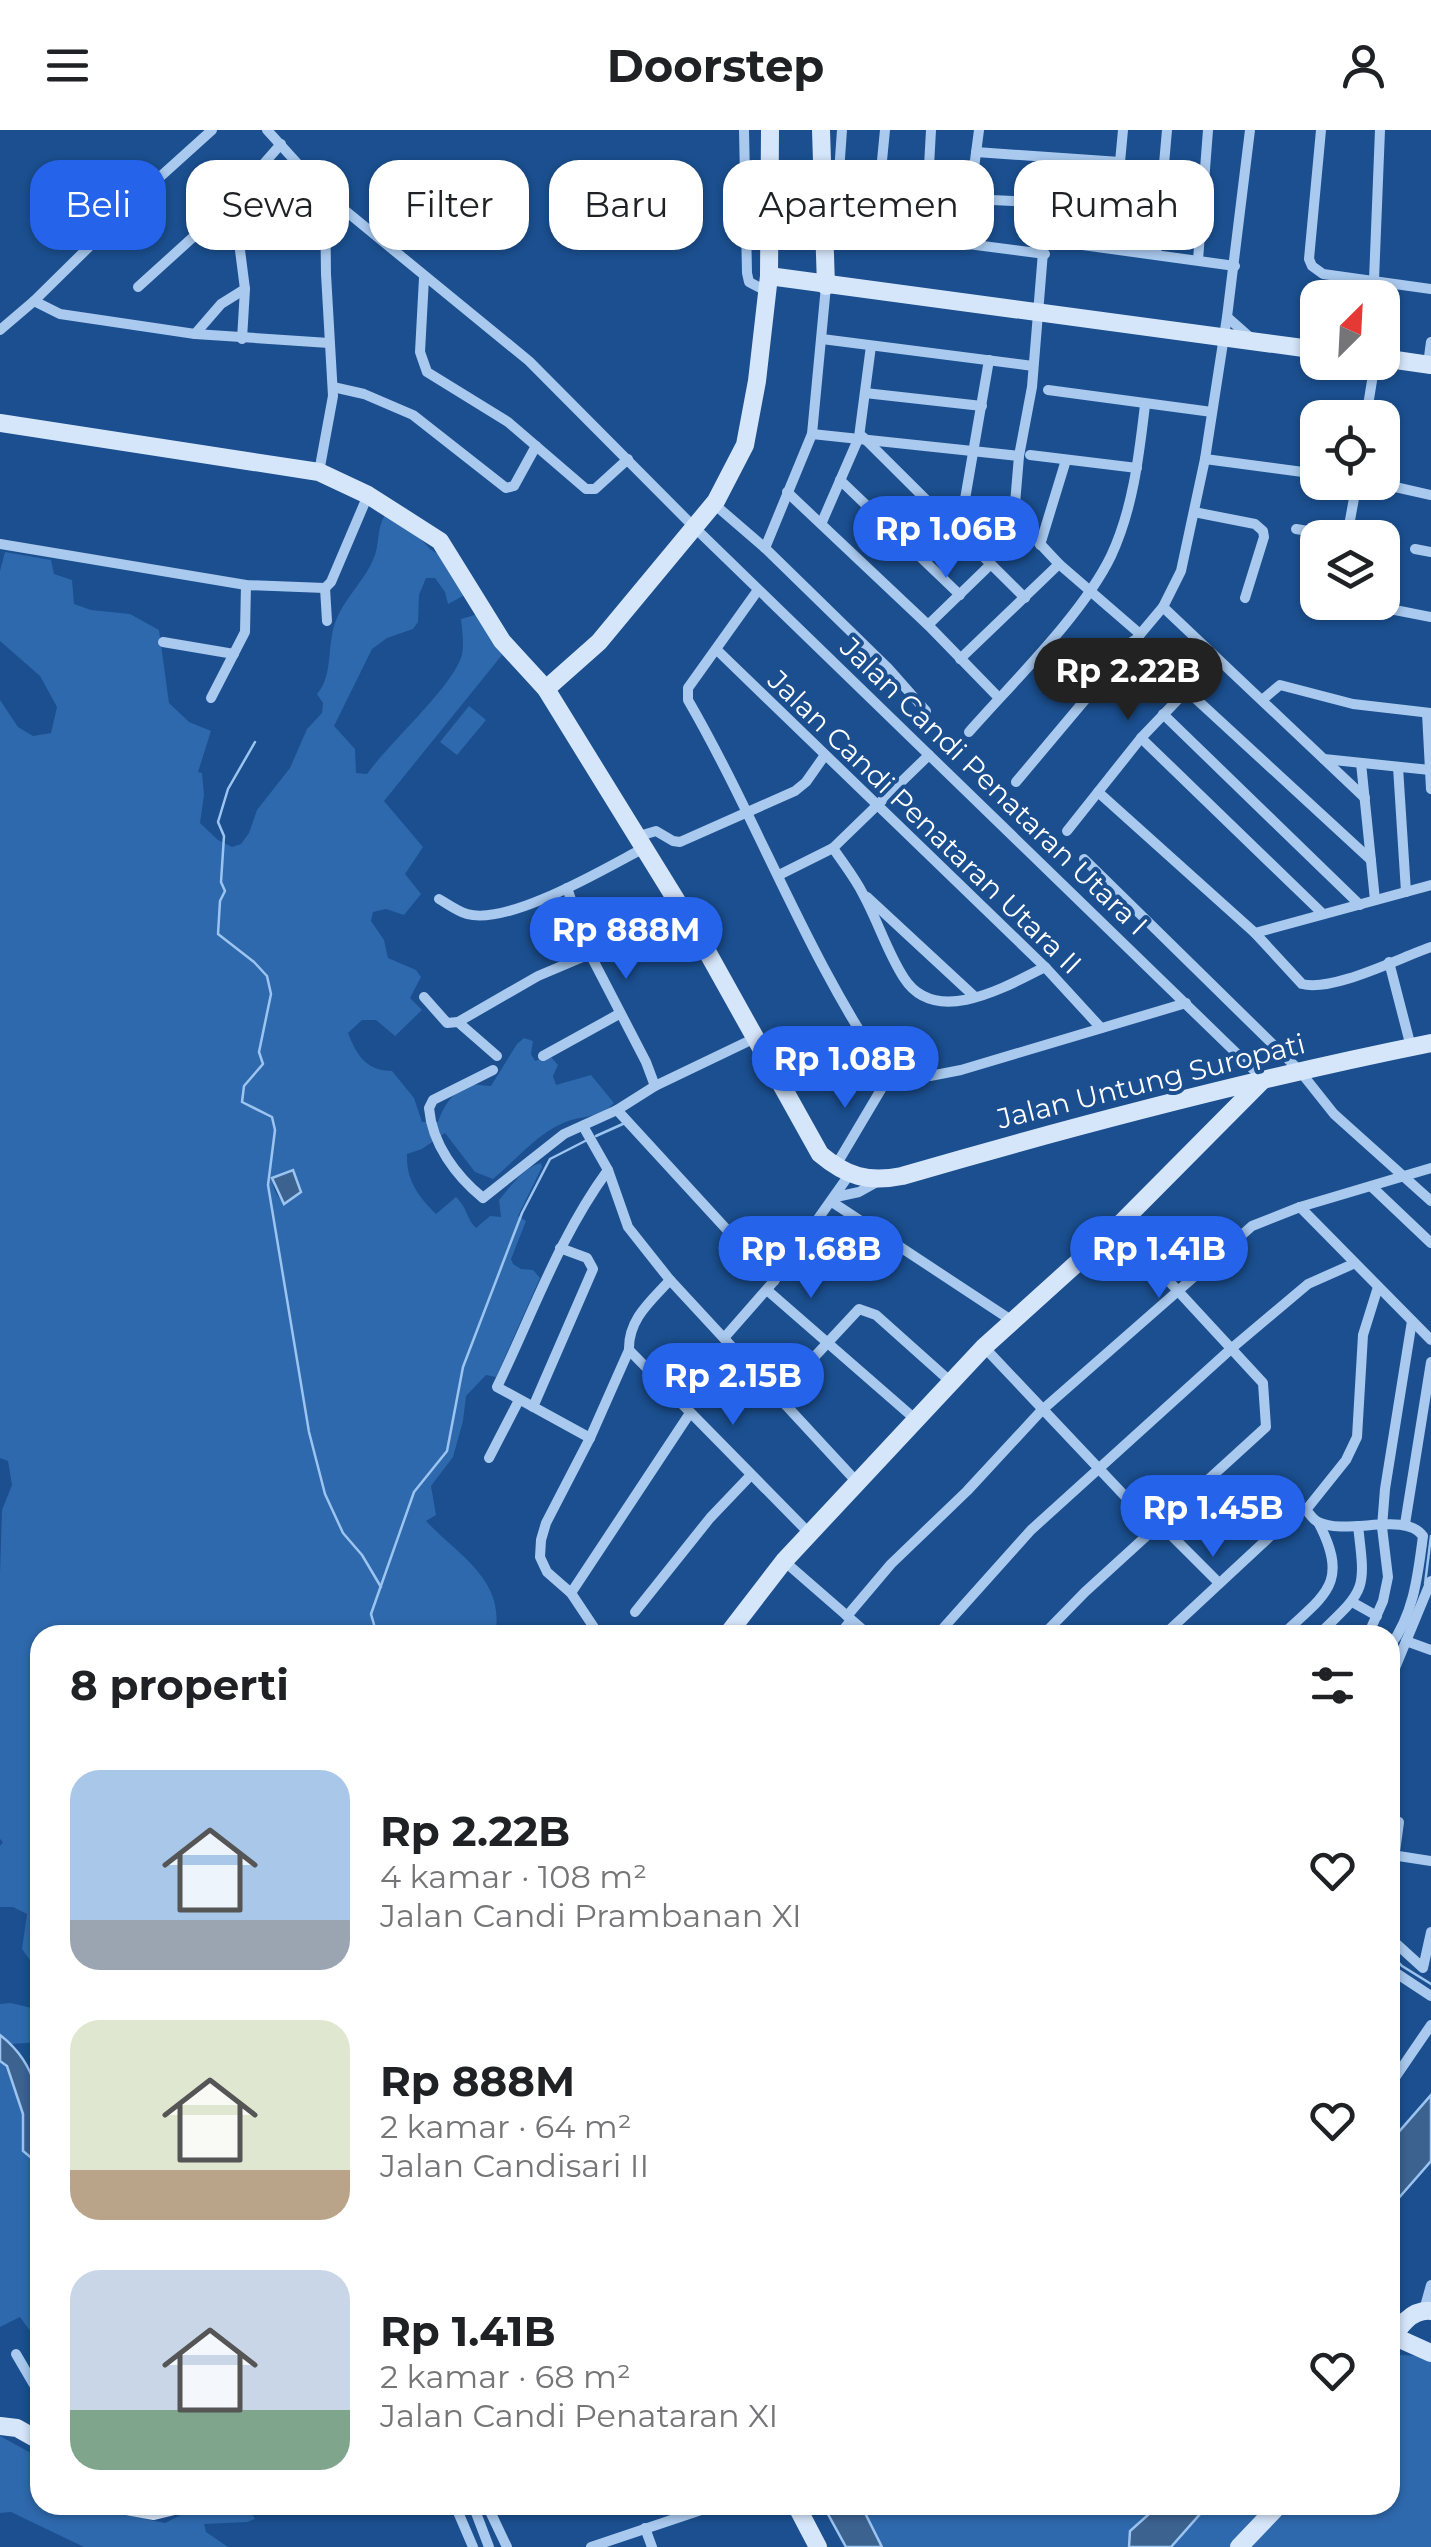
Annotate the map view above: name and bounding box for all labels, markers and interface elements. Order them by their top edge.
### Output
icon: menu [40,38,95,93]
text: Doorstep [607,38,824,93]
icon: person [1336,38,1391,93]
chip: Beli [30,160,166,250]
chip: Sewa [186,160,349,250]
chip: Filter [369,160,529,250]
chip: Baru [549,160,703,250]
chip: Apartemen [723,160,994,250]
chip: Rumah [1014,160,1214,250]
north arrow [1300,280,1400,380]
map controls [1300,280,1400,620]
button: locate [1300,400,1400,500]
pin: Rp 1.06B [843,496,1049,581]
text: Rp 1.06B [875,509,1017,548]
button: layers [1300,520,1400,620]
street label: Jalan Candi Penataran Utara I [833,629,1155,942]
pin: Rp 2.22B [1025,638,1231,723]
text: Rp 2.22B [1056,651,1200,690]
street label: Jalan Candi Penataran Utara II [761,662,1089,981]
pin: Rp 888M [534,897,718,982]
text: Rp 888M [552,910,700,949]
pin: Rp 1.08B [742,1026,948,1111]
street label: Jalan Untung Suropati [992,1026,1309,1136]
text: Rp 1.08B [774,1039,916,1078]
pin: Rp 1.68B [708,1216,914,1301]
pin: Rp 1.41B [1056,1216,1262,1301]
text: Rp 1.68B [740,1229,882,1268]
text: Rp 1.41B [1092,1229,1226,1268]
pin: Rp 2.15B [630,1343,836,1428]
text: Rp 2.15B [664,1356,802,1395]
pin: Rp 1.45B [1110,1475,1316,1560]
text: Rp 1.45B [1142,1488,1284,1527]
icon: filters [1305,1658,1360,1713]
text: 8 properti [70,1659,289,1711]
text: Rp 2.22B [380,1805,570,1857]
icon: home [150,1810,270,1930]
icon: heart [1305,1843,1360,1898]
text: 4 kamar · 108 m² [380,1857,647,1896]
text: Jalan Candi Prambanan XI [380,1896,802,1935]
text: Rp 888M [380,2055,575,2107]
icon: home [150,2060,270,2180]
icon: heart [1305,2093,1360,2148]
text: 2 kamar · 64 m² [380,2107,632,2146]
text: Jalan Candisari II [380,2146,649,2185]
text: Rp 1.41B [380,2305,556,2357]
icon: home [150,2310,270,2430]
icon: heart [1305,2343,1360,2398]
text: 2 kamar · 68 m² [380,2357,631,2396]
text: Jalan Candi Penataran XI [380,2396,778,2435]

